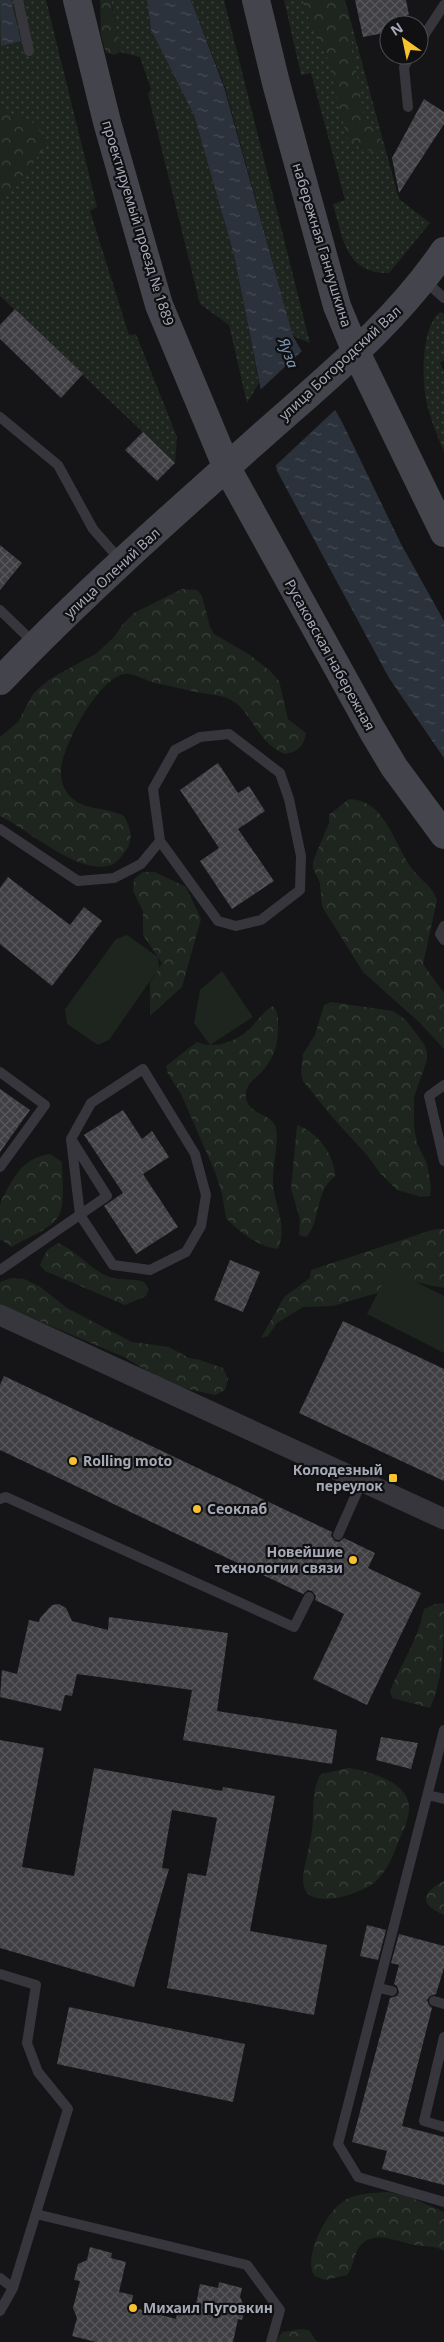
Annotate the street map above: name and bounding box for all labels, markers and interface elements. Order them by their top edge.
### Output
north arrow [379,15,429,65]
text: N [387,18,407,40]
street label: проектируемый проезд № 1889 [98,118,179,328]
street label: набережная Ганнушкина [288,160,357,329]
street label: улица Богородский Вал [275,301,405,424]
water label: Яуза [274,334,304,371]
street label: улица Олений Вал [60,523,164,622]
street label: Русаковская набережная [281,576,380,734]
place label: Rolling moto [83,1451,173,1470]
marker: Rolling moto [67,1455,79,1467]
place label: Колодезный переулок [293,1460,383,1495]
marker: Колодезный переулок [387,1472,399,1484]
place label: Сеоклаб [207,1499,268,1518]
marker: Сеоклаб [191,1503,203,1515]
place label: Новейшие технологии связи [215,1542,343,1577]
marker: Новейшие технологии связи [347,1554,359,1566]
place label: Михаил Пуговкин [143,2298,273,2317]
marker: Михаил Пуговкин [127,2302,139,2314]

